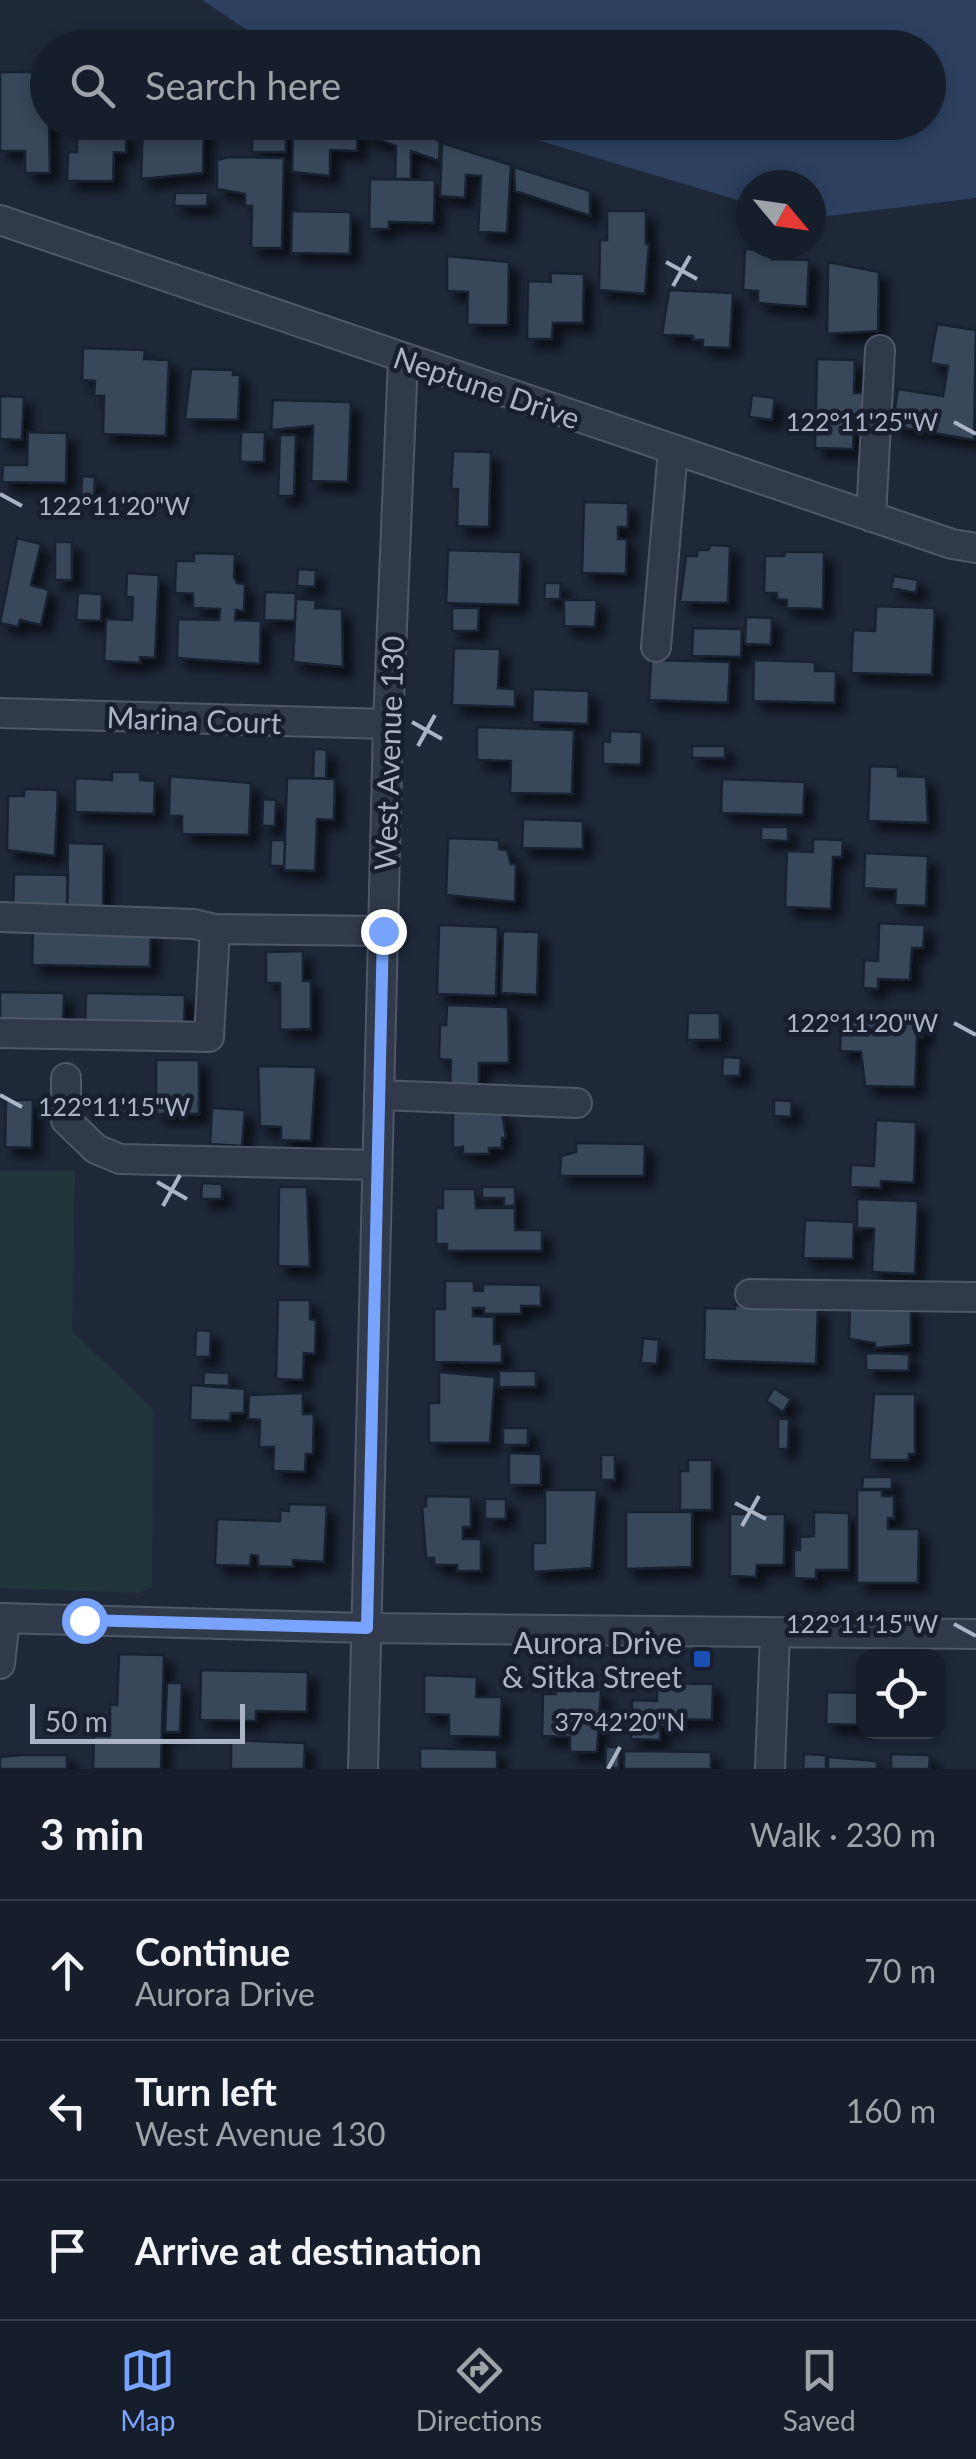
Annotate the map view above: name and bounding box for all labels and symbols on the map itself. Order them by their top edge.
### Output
north arrow [736,170,826,260]
street label: Neptune Drive [389,338,585,436]
text: 122°11'25"W [786,406,938,436]
text: 122°11'20"W [38,490,190,520]
street label: West Avenue 130 [366,635,410,871]
street label: Marina Court [106,698,282,740]
route end [361,909,407,955]
text: 122°11'20"W [786,1007,938,1037]
text: 122°11'15"W [38,1091,190,1121]
route start [62,1598,108,1644]
text: 122°11'15"W [786,1608,938,1638]
place label: Aurora Drive & Sitka Street [502,1624,682,1694]
marker: Aurora Drive & Sitka Street [691,1648,713,1670]
scale bar [30,1699,245,1744]
text: 37°42'20"N [555,1706,685,1736]

